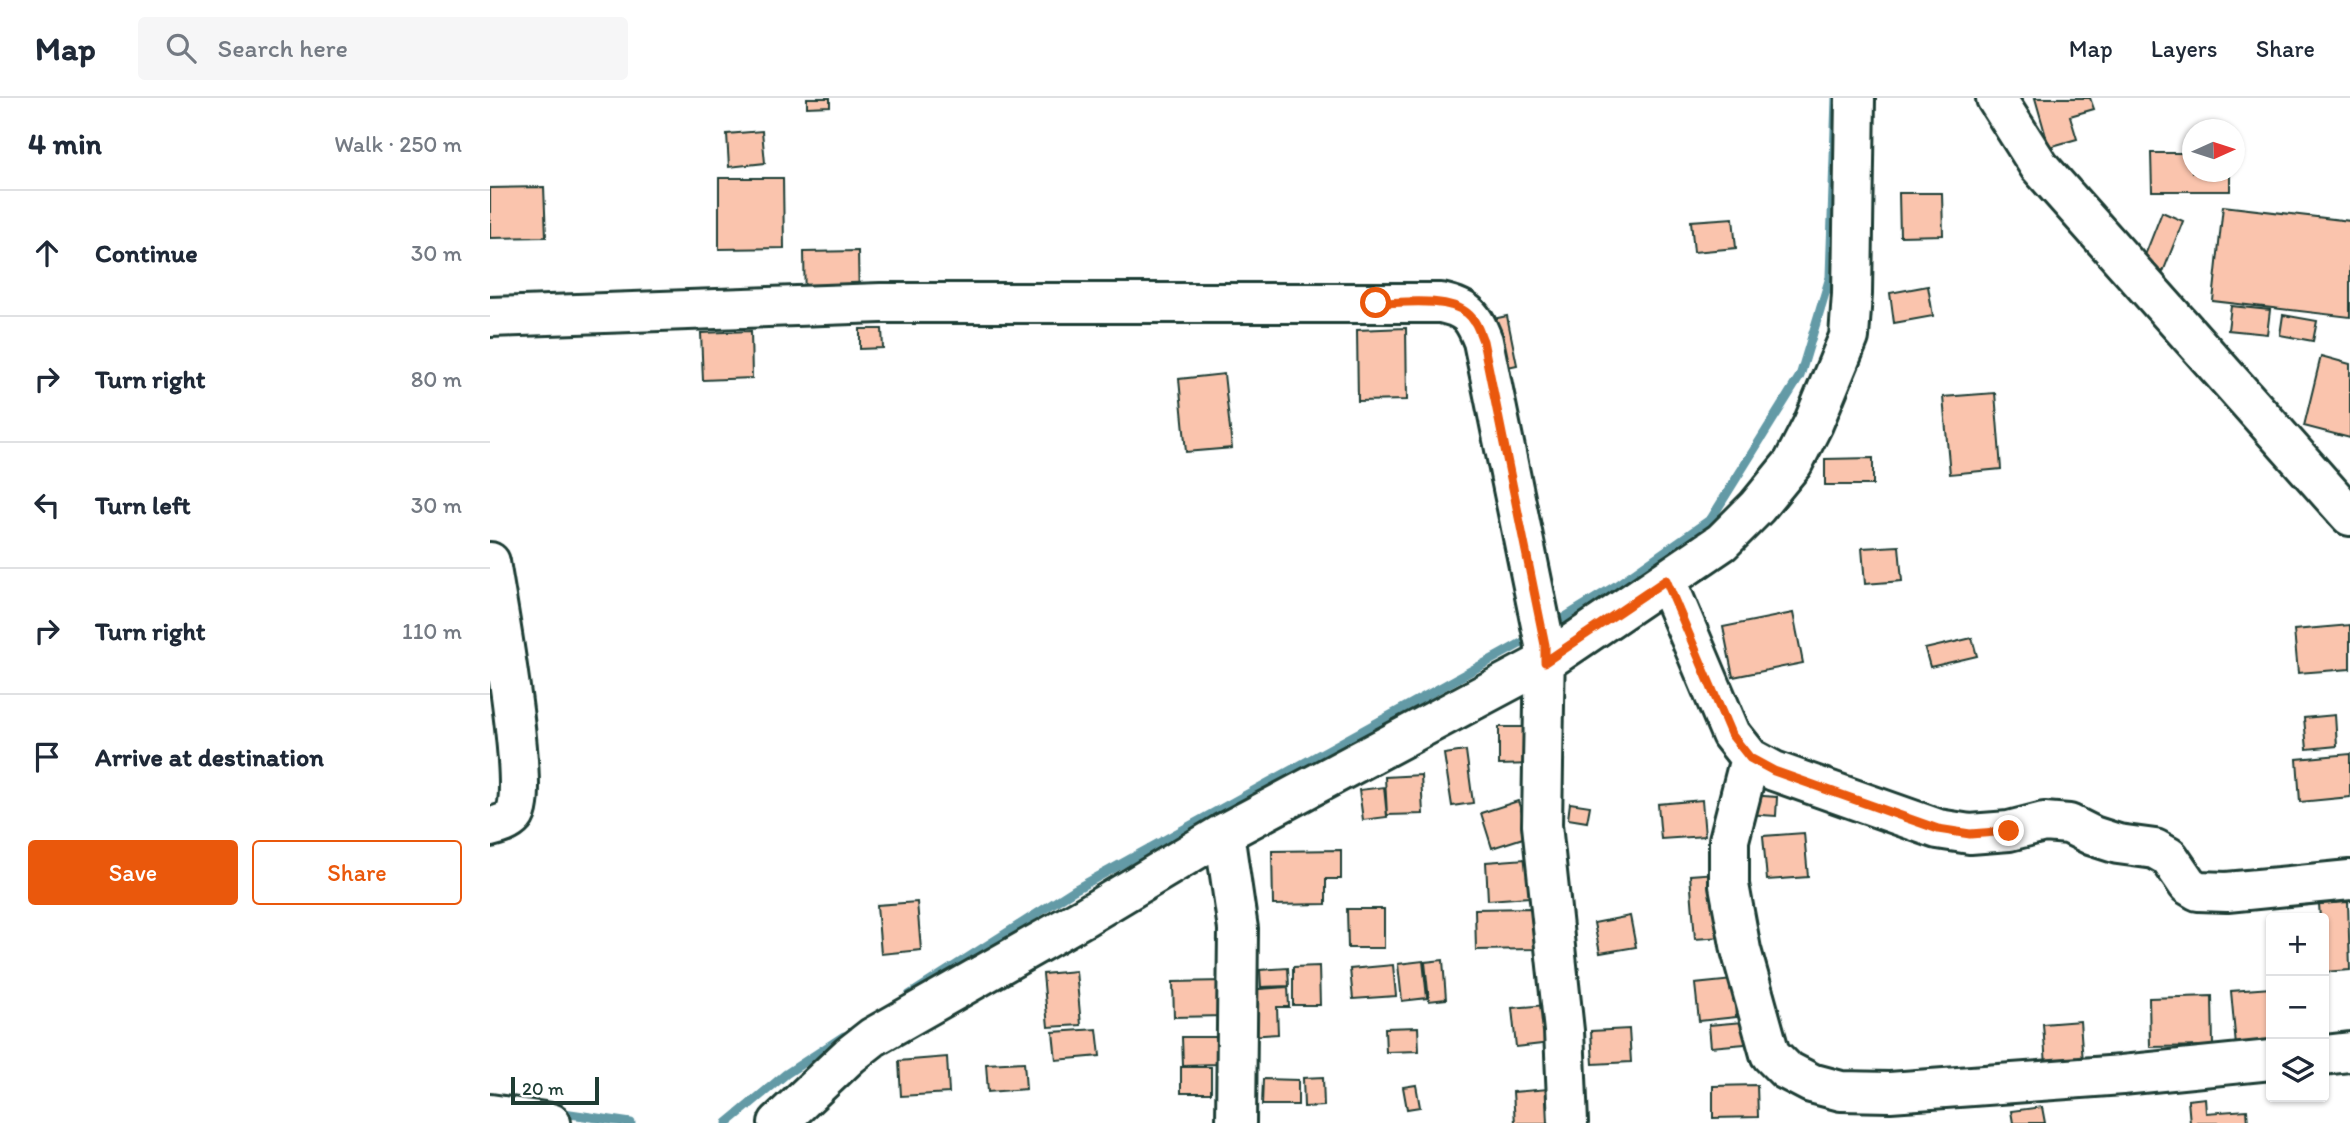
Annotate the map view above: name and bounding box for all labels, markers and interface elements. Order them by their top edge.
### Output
search box [138,17,628,80]
text: Map [35,29,96,68]
icon: search [162,29,200,67]
text: Search here [218,32,348,64]
text: Map [2069,34,2113,63]
text: Layers [2151,34,2218,63]
text: Share [2256,34,2315,63]
north arrow [2182,119,2245,182]
text: 4 min [28,125,102,162]
text: Walk · 250 m [334,130,462,158]
icon: ahead [28,234,66,272]
text: Continue [95,237,198,269]
text: 30 m [411,239,462,267]
route start [1360,287,1391,318]
icon: right [28,360,66,398]
text: Turn right [95,363,206,395]
text: 80 m [411,365,462,393]
icon: left [28,486,66,524]
text: Turn left [95,489,191,521]
text: 30 m [411,491,462,519]
icon: right [28,612,66,650]
text: Turn right [95,615,206,647]
text: 110 m [402,617,462,645]
icon: arrive [28,738,66,776]
text: Arrive at destination [95,741,324,773]
route end [1993,815,2024,846]
button: Save [28,840,238,905]
button: Share [252,840,462,905]
map controls [2266,913,2329,1102]
button: + [2266,913,2329,976]
button: − [2266,976,2329,1039]
button: layers [2266,1039,2329,1102]
scale bar [511,1074,598,1106]
text: 20 m [522,1077,564,1100]

